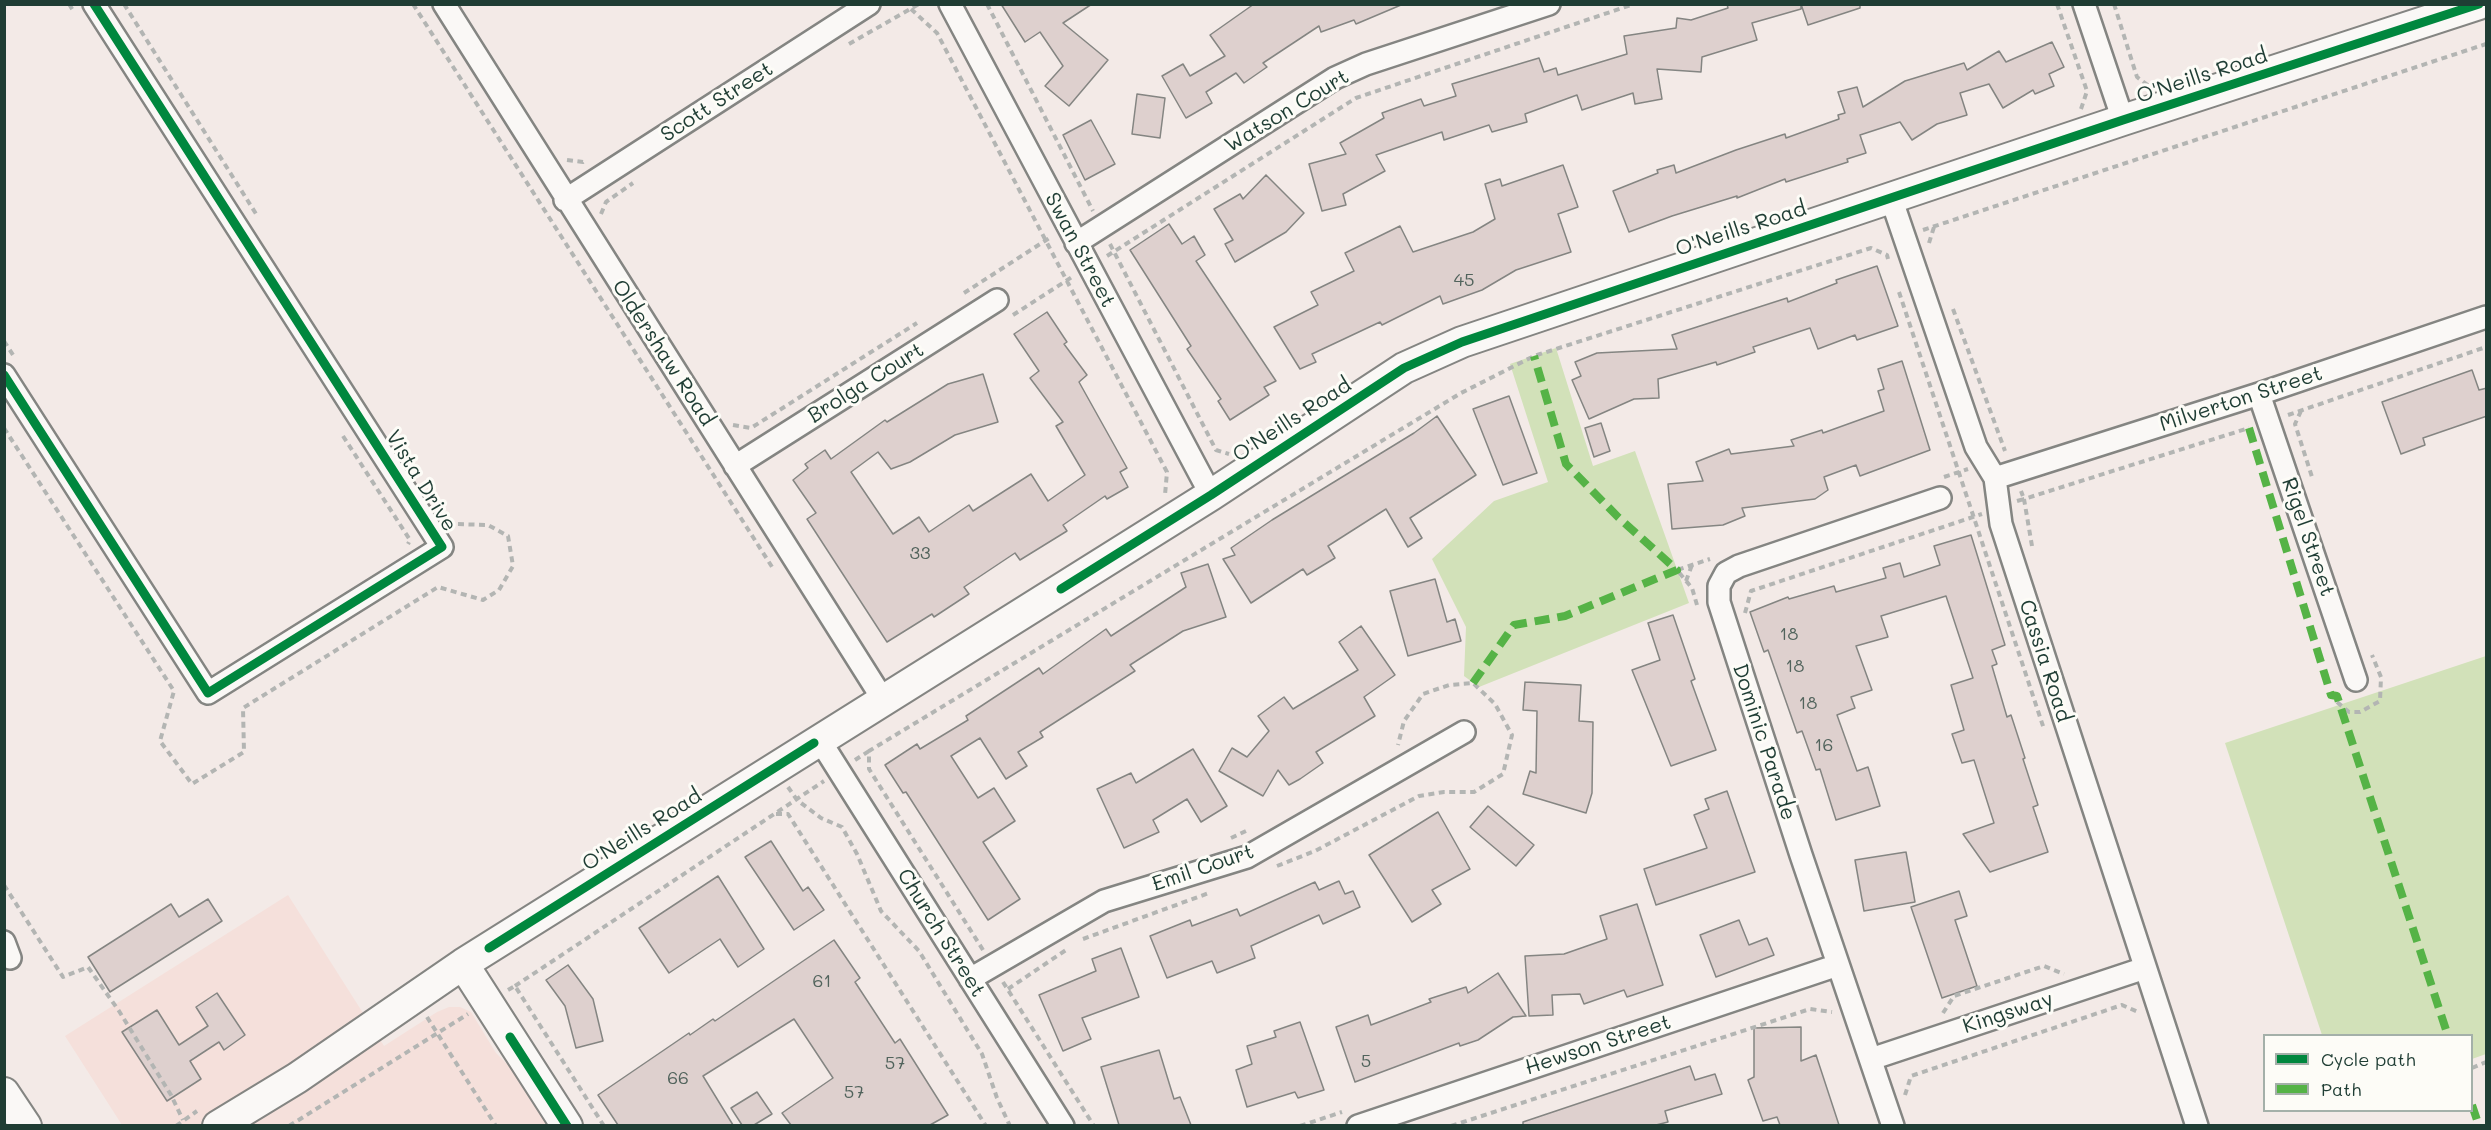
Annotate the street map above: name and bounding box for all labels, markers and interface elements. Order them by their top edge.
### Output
street label: O'Neills Road [2133,43,2271,109]
street label: Scott Street [656,56,778,148]
street label: Watson Court [1220,64,1354,158]
street label: Swan Street [1039,188,1121,312]
street label: O'Neills Road [1672,196,1810,262]
house number: 45 [1453,269,1475,291]
street label: Oldershaw Road [606,275,720,431]
street label: Brolga Court [803,337,929,429]
street label: Milverton Street [2156,361,2326,437]
street label: O'Neills Road [1228,372,1356,468]
street label: Vista Drive [380,426,462,536]
street label: Rigel Street [2276,474,2340,600]
house number: 33 [909,542,931,564]
street label: Cassia Road [2013,597,2077,725]
house number: 18 [1780,623,1798,645]
house number: 18 [1786,655,1804,677]
street label: Dominic Parade [1727,661,1801,823]
house number: 18 [1799,692,1817,714]
house number: 16 [1815,734,1833,756]
street label: O'Neills Road [578,783,706,877]
street label: Emil Court [1149,839,1257,897]
street label: Church Street [891,864,991,1002]
house number: 61 [813,970,831,992]
street label: Kingsway [1960,987,2056,1039]
street label: Hewson Street [1522,1010,1674,1080]
legend [2263,1034,2473,1112]
text: Cycle path [2321,1047,2416,1071]
house number: 5 [1361,1050,1371,1072]
house number: 57 [885,1052,905,1074]
house number: 66 [667,1067,689,1089]
text: Path [2321,1077,2361,1101]
house number: 57 [844,1081,864,1103]

